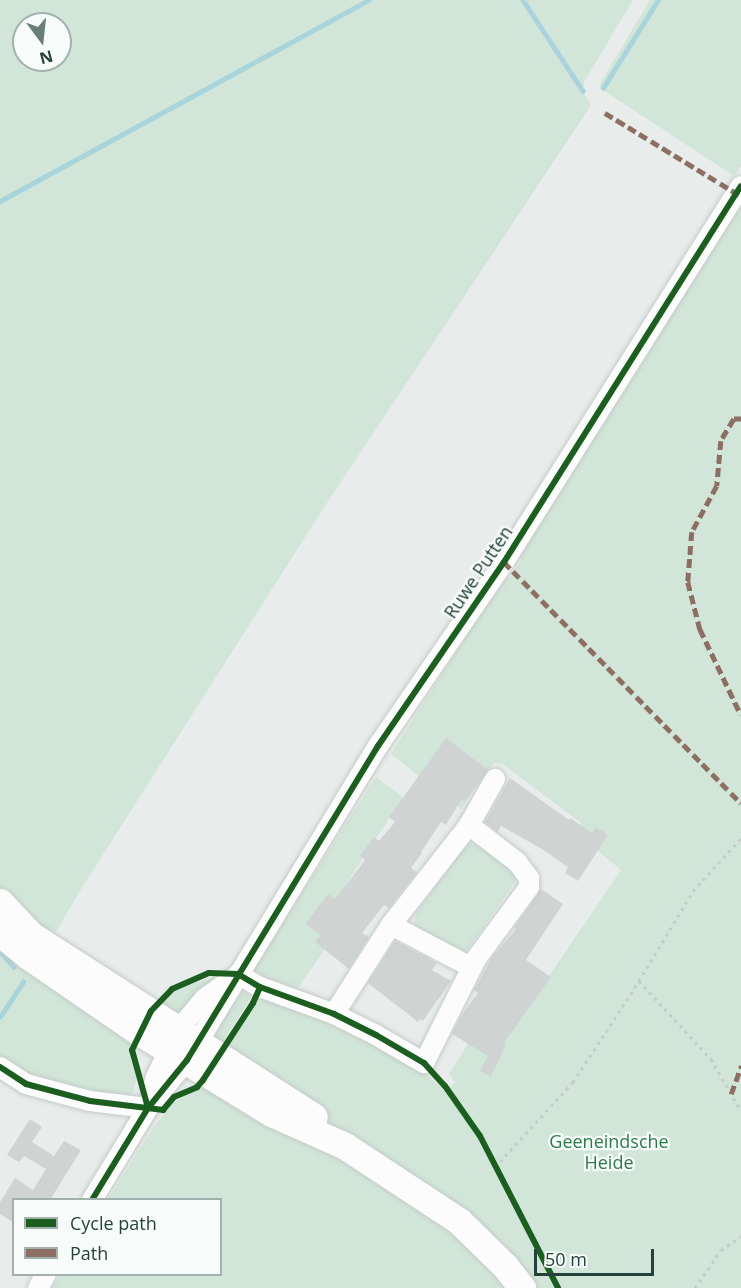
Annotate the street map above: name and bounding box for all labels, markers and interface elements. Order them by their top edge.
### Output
north arrow [12,12,72,72]
text: N [37,45,55,70]
street label: Ruwe Putten [439,522,517,622]
park label: Geeneindsche Heide [549,1131,669,1174]
legend [12,1198,222,1276]
text: Cycle path [70,1211,157,1235]
scale bar [537,1237,657,1275]
text: Path [70,1241,108,1265]
text: 50 m [545,1247,587,1271]

